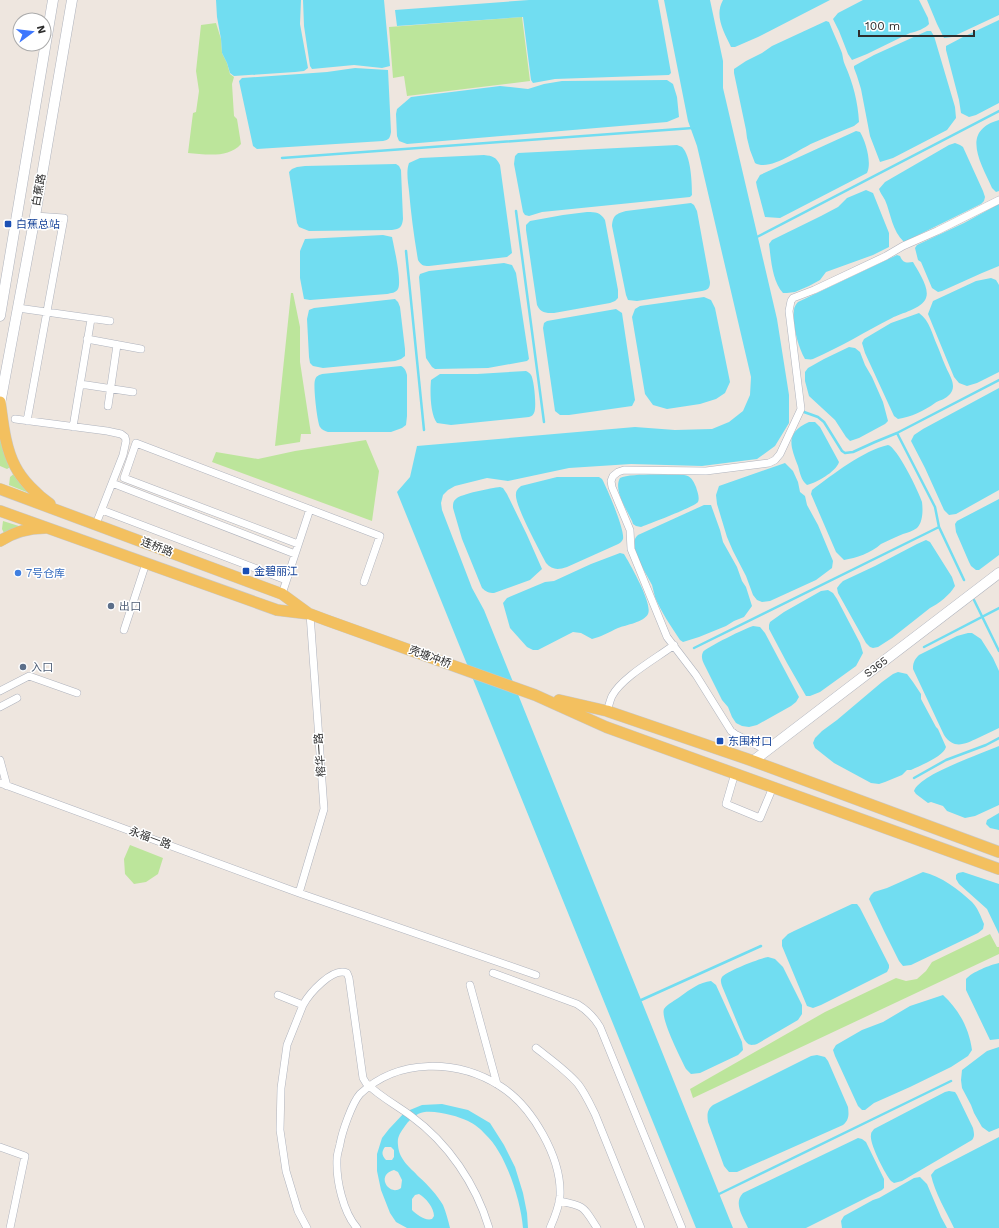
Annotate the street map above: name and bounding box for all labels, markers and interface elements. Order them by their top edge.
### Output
north arrow [12,12,52,52]
scale bar [859,12,974,38]
text: 100 m [865,19,900,33]
text: N [34,24,49,35]
street label: 白蕉路 [30,173,48,207]
place label: 白蕉总站 [16,218,60,231]
marker: 白蕉总站 [3,219,13,229]
street label: 连桥路 [139,535,175,559]
place label: 金碧丽江 [254,565,298,578]
marker: 金碧丽江 [241,566,251,576]
place label: 7号仓库 [26,567,65,580]
marker: 7号仓库 [13,568,23,578]
place label: 出口 [119,600,141,613]
marker: 出口 [106,601,116,611]
street label: 壳塘冲桥 [407,643,453,671]
street label: S365 [861,654,891,680]
place label: 入口 [31,661,53,674]
marker: 入口 [18,662,28,672]
street label: 榕华一路 [312,733,328,777]
place label: 东围村口 [728,735,772,748]
marker: 东围村口 [715,736,725,746]
street label: 永福一路 [127,824,173,852]

